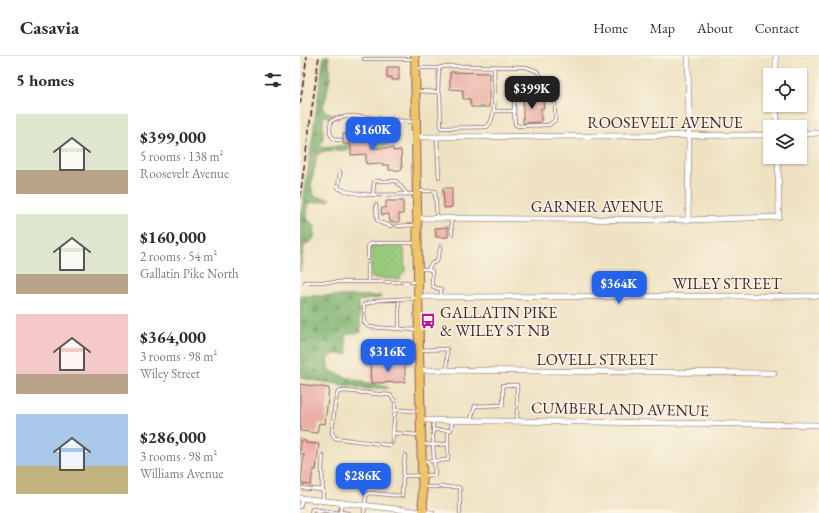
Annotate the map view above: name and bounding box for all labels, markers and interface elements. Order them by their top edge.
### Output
text: Casavia [20,15,79,40]
text: Home [593,19,628,37]
text: Map [650,19,675,37]
text: About [697,19,733,37]
text: Contact [755,19,799,37]
map controls [763,68,807,164]
button: locate [763,68,807,112]
text: 5 homes [16,69,74,91]
icon: filters [262,69,284,91]
pin: $399K [504,76,560,110]
text: $399K [514,80,550,97]
street label: ROOSEVELT AVENUE [587,112,743,133]
pin: $160K [345,117,401,151]
button: layers [763,120,807,164]
text: $160K [355,121,391,138]
text: $399,000 [140,126,206,148]
icon: home [48,130,96,178]
text: 5 rooms · 138 m² [140,148,224,165]
text: Roosevelt Avenue [140,165,229,182]
street label: GARNER AVENUE [531,196,663,217]
text: $160,000 [140,226,206,248]
icon: home [48,230,96,278]
text: 2 rooms · 54 m² [140,248,217,265]
text: Gallatin Pike North [140,265,239,282]
pin: $364K [591,271,647,305]
street label: WILEY STREET [672,273,782,294]
text: $364K [601,275,637,292]
place label: GALLATIN PIKE & WILEY ST NB [440,302,557,341]
bus stop icon: GALLATIN PIKE & WILEY ST NB [419,312,437,330]
text: $364,000 [140,326,206,348]
icon: home [48,330,96,378]
pin: $316K [360,339,416,373]
text: $316K [370,343,406,360]
text: 3 rooms · 98 m² [140,348,217,365]
street label: LOVELL STREET [537,349,658,370]
text: Wiley Street [140,365,200,382]
street label: CUMBERLAND AVENUE [531,397,709,421]
text: $286,000 [140,426,206,448]
icon: home [48,430,96,478]
text: 3 rooms · 98 m² [140,448,217,465]
pin: $286K [335,463,391,497]
text: Williams Avenue [140,465,224,482]
text: $286K [345,467,381,484]

